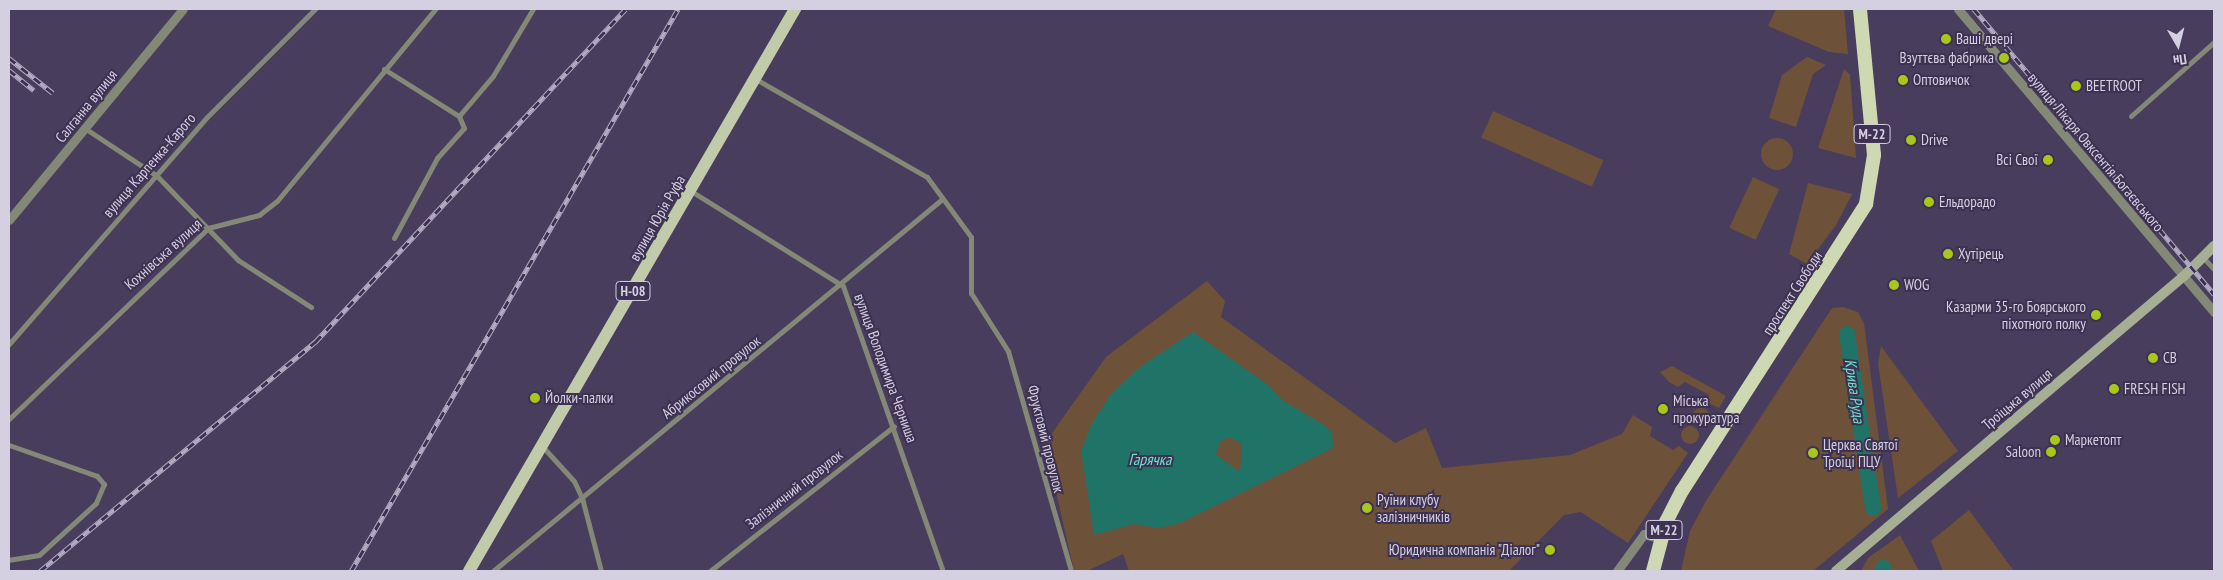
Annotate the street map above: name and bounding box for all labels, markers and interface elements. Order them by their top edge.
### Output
north arrow [2153,20,2203,70]
place label: Ваші двері [1956,30,2013,48]
marker: Ваші двері [1940,33,1952,45]
place label: Взуттєва фабрика [1899,49,1994,67]
text: Пн [2172,50,2188,70]
marker: Взуттєва фабрика [1998,52,2010,64]
street label: Салганна вулиця [51,66,121,146]
street label: вулиця Лікаря Овксентія Богаєвського [2024,69,2168,235]
place label: Оптовичок [1913,71,1970,89]
marker: Оптовичок [1897,74,1909,86]
place label: BEETROOT [2086,77,2142,95]
marker: BEETROOT [2070,80,2082,92]
street label: вулиця Карпенка-Карого [99,109,199,221]
road number: М-22 [1853,122,1891,146]
place label: Drive [1921,131,1948,149]
marker: Drive [1905,134,1917,146]
place label: Всі Свої [1996,151,2038,169]
marker: Всі Свої [2042,154,2054,166]
street label: вулиця Юрія Руфа [625,172,689,264]
place label: Ельдорадо [1939,193,1996,211]
marker: Ельдорадо [1923,196,1935,208]
street label: Кохнівська вулиця [121,215,205,293]
place label: Хутірець [1958,245,2004,263]
street label: проспект Свободи [1758,248,1826,338]
marker: Хутірець [1942,248,1954,260]
place label: WOG [1904,276,1929,294]
marker: WOG [1888,279,1900,291]
road number: Н-08 [614,280,652,302]
street label: вулиця Володимира Черниша [851,291,921,445]
place label: Казарми 35-го Боярського піхотного полку [1946,297,2086,332]
marker: Казарми 35-го Боярського піхотного полку [2090,309,2102,321]
street label: Абрикосовий провулок [658,332,764,422]
place label: СВ [2163,349,2177,367]
marker: СВ [2147,352,2159,364]
water label: Крива Руда [1841,358,1869,424]
street label: Троїцька вулиця [1978,365,2056,433]
place label: FRESH FISH [2124,380,2186,398]
street label: Фруктовий провулок [1024,383,1068,495]
marker: FRESH FISH [2108,383,2120,395]
place label: Йолки-палки [545,389,613,407]
place label: Міська прокуратура [1673,391,1739,426]
marker: Йолки-палки [529,392,541,404]
marker: Міська прокуратура [1657,403,1669,415]
place label: Маркетопт [2065,431,2121,449]
marker: Маркетопт [2049,434,2061,446]
place label: Церква Святої Троїці ПЦУ [1823,435,1898,470]
place label: Saloon [2006,443,2041,461]
street label: Залізничний провулок [742,445,846,533]
marker: Saloon [2045,446,2057,458]
marker: Церква Святої Троїці ПЦУ [1807,447,1819,459]
water label: Гарячка [1129,449,1171,469]
place label: Руїни клубу залізничників [1377,490,1450,525]
marker: Руїни клубу залізничників [1361,502,1373,514]
road number: М-22 [1645,518,1683,542]
place label: Юридична компанія "Діалог" [1388,541,1540,559]
marker: Юридична компанія "Діалог" [1544,544,1556,556]

